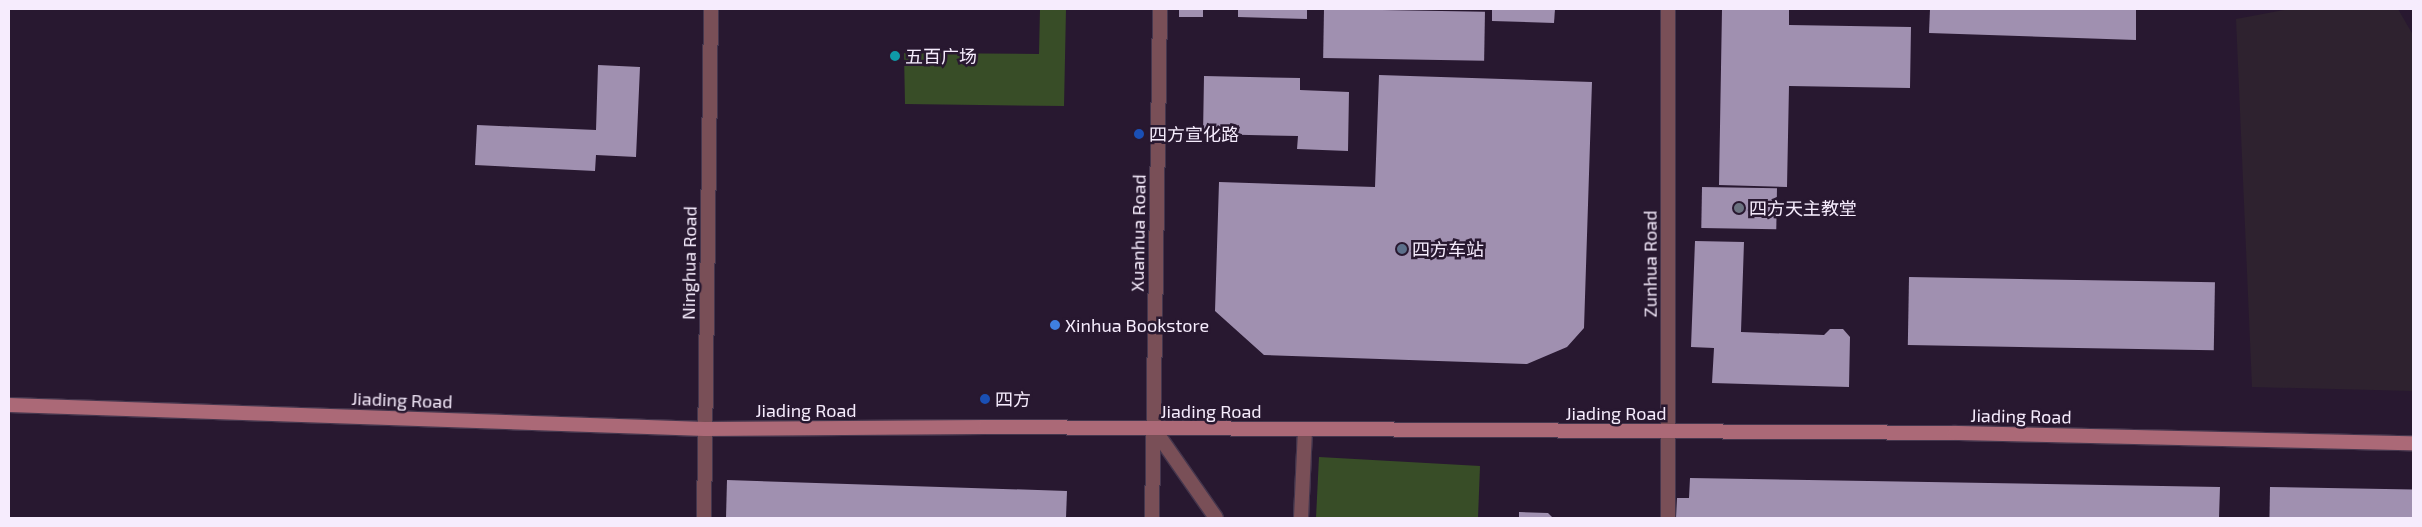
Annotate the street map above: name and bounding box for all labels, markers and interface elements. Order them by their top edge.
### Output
place label: 五百广场 [905,45,977,67]
marker: 五百广场 [889,50,901,62]
place label: 四方宣化路 [1149,123,1239,145]
marker: 四方宣化路 [1133,128,1145,140]
street label: Xuanhua Road [1126,174,1150,292]
place label: 四方天主教堂 [1749,197,1857,219]
marker: 四方天主教堂 [1733,202,1745,214]
street label: Ninghua Road [677,206,701,320]
street label: Zunhua Road [1639,211,1661,317]
place label: 四方车站 [1412,238,1484,260]
marker: 四方车站 [1396,243,1408,255]
place label: Xinhua Bookstore [1065,314,1209,336]
marker: Xinhua Bookstore [1049,319,1061,331]
street label: Jiading Road [351,387,453,413]
place label: 四方 [995,388,1031,410]
marker: 四方 [979,393,991,405]
street label: Jiading Road [755,399,857,421]
street label: Jiading Road [1160,400,1262,422]
street label: Jiading Road [1565,402,1667,424]
street label: Jiading Road [1970,404,2072,428]

